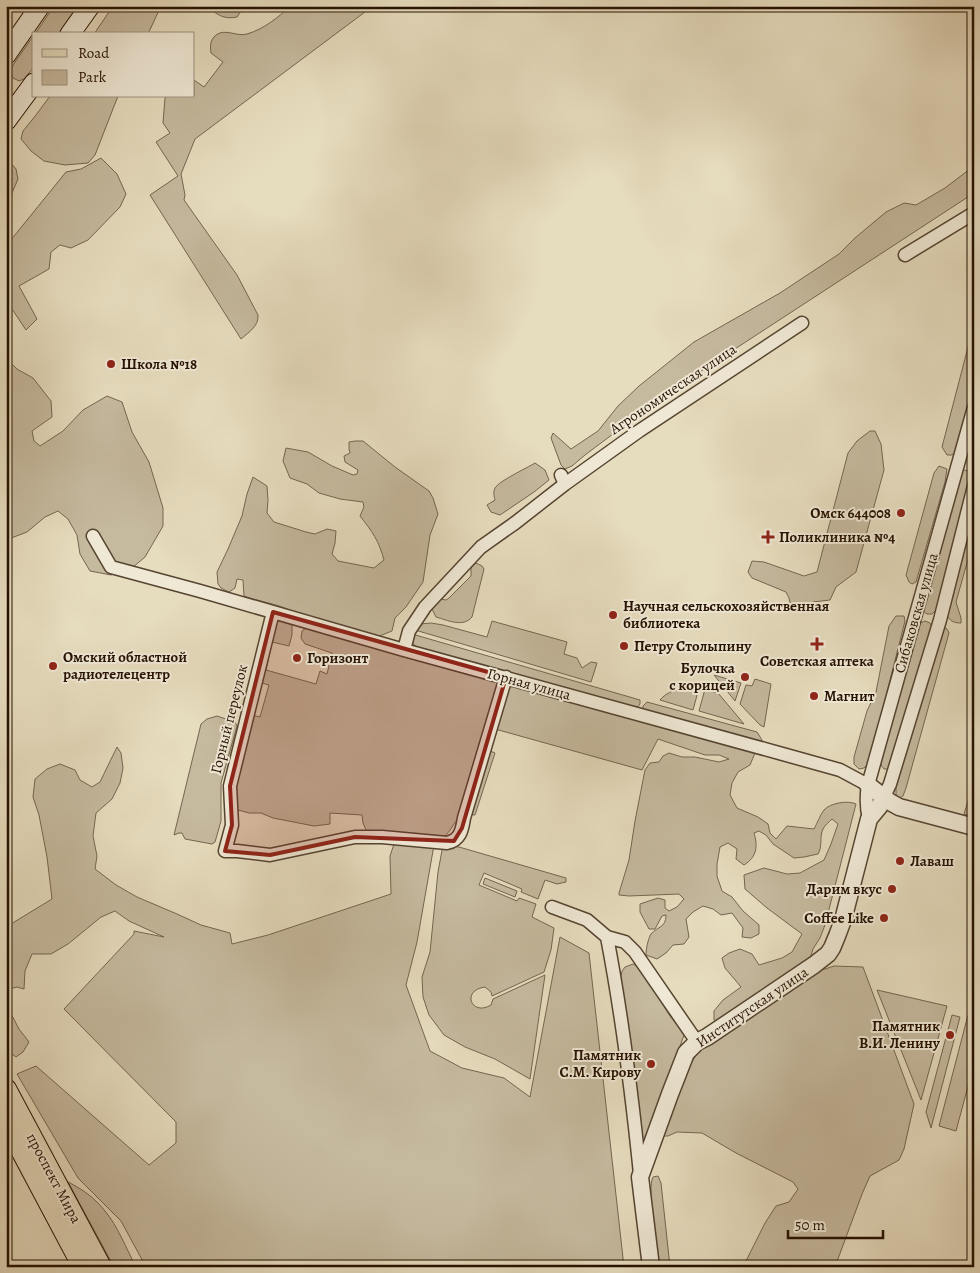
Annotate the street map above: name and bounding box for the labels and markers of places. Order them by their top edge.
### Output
place label: Школа №18 [121,354,197,374]
marker: Школа №18 [105,358,117,370]
place label: Омск 644008 [810,503,891,523]
marker: Омск 644008 [895,507,907,519]
place label: Поликлиника №4 [779,527,895,547]
marker: Поликлиника №4 [761,530,775,544]
place label: Научная сельскохозяйственная библиотека [623,596,830,633]
marker: Научная сельскохозяйственная библиотека [607,609,619,621]
place label: Петру Столыпину [634,636,752,656]
marker: Советская аптека [811,638,823,650]
marker: Петру Столыпину [618,640,630,652]
place label: Омский областной радиотелецентр [63,647,187,684]
place label: Горизонт [307,648,368,668]
place label: Советская аптека [760,651,875,671]
marker: Горизонт [291,652,303,664]
place label: Булочка с корицей [669,658,736,695]
marker: Омский областной радиотелецентр [47,660,59,672]
marker: Булочка с корицей [739,671,751,683]
place label: Магнит [824,686,875,706]
marker: Магнит [808,690,820,702]
place label: Лаваш [910,851,954,871]
marker: Лаваш [894,855,906,867]
place label: Дарим вкус [806,879,882,899]
marker: Дарим вкус [886,883,898,895]
place label: Coffee Like [804,908,874,928]
marker: Coffee Like [878,912,890,924]
place label: Памятник В.И. Ленину [859,1016,941,1053]
marker: Памятник В.И. Ленину [944,1029,956,1041]
place label: Памятник С.М. Кирову [560,1045,642,1082]
marker: Памятник С.М. Кирову [645,1058,657,1070]

